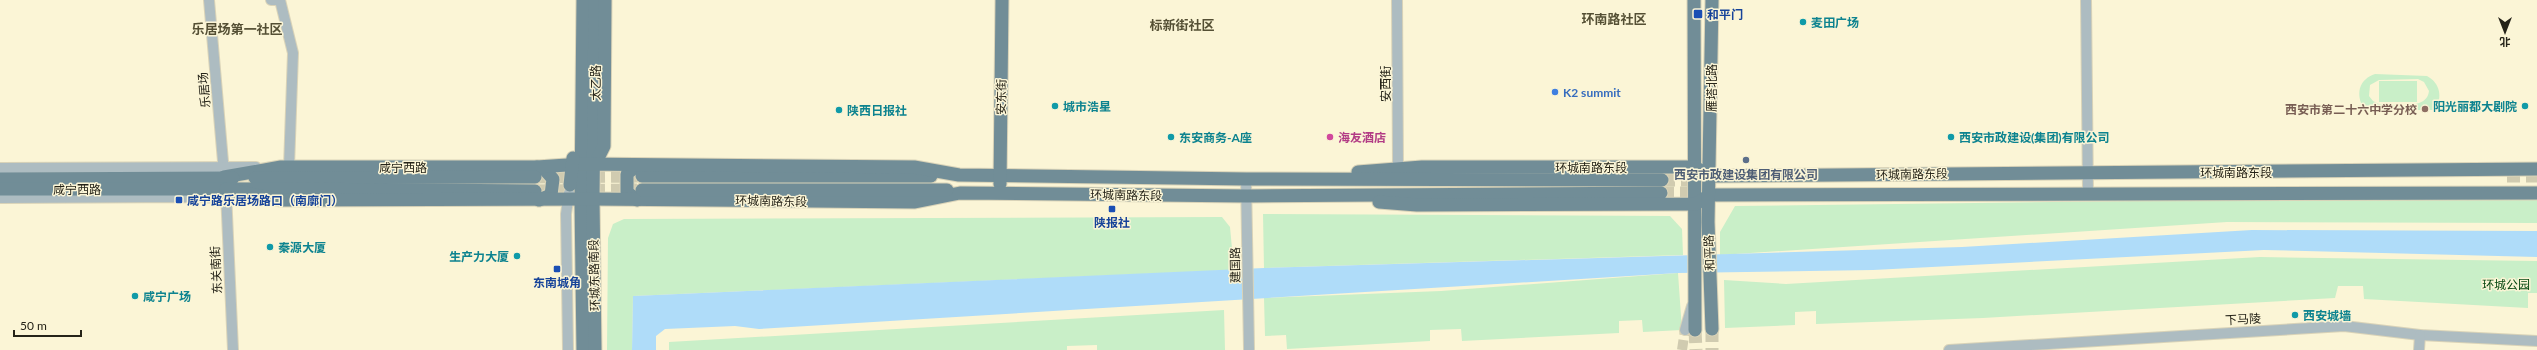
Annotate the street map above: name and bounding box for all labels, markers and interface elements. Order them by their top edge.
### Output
place label: 和平门 [1707,7,1743,22]
marker: 和平门 [1692,8,1704,20]
district label: 环南路社区 [1581,11,1647,27]
north arrow [2485,12,2525,52]
place label: 麦田广场 [1811,15,1859,30]
district label: 标新街社区 [1149,17,1215,33]
marker: 麦田广场 [1798,17,1808,27]
district label: 乐居场第一社区 [191,21,283,37]
text: 北 [2500,36,2511,49]
street label: 雁塔北路 [1704,64,1719,112]
street label: 太乙路 [588,65,603,101]
street label: 安西街 [1378,66,1393,102]
street label: 乐居场 [195,71,213,109]
street label: 安东街 [993,79,1009,115]
place label: K2 summit [1563,85,1621,100]
marker: K2 summit [1550,87,1560,97]
place label: 城市浩星 [1063,99,1111,114]
place label: 阳光丽都大剧院 [2433,99,2517,114]
marker: 城市浩星 [1050,101,1060,111]
marker: 阳光丽都大剧院 [2520,101,2530,111]
place label: 西安市第二十六中学分校 [2285,102,2417,117]
place label: 陕西日报社 [847,103,907,118]
marker: 西安市第二十六中学分校 [2420,104,2430,114]
marker: 陕西日报社 [834,105,844,115]
place label: 东安商务-A座 [1179,130,1252,145]
place label: 海友酒店 [1338,130,1386,145]
place label: 西安市政建设(集团)有限公司 [1959,130,2110,145]
marker: 东安商务-A座 [1166,132,1176,142]
marker: 海友酒店 [1325,132,1335,142]
marker: 西安市政建设(集团)有限公司 [1946,132,1956,142]
marker: 西安市政建设集团有限公司 [1741,155,1751,165]
street label: 咸宁西路 [379,160,427,175]
street label: 环城南路东段 [1555,160,1627,175]
street label: 环城南路东段 [2200,165,2272,180]
street label: 环城南路东段 [1876,166,1948,182]
place label: 西安市政建设集团有限公司 [1674,167,1818,182]
street label: 咸宁西路 [53,182,101,197]
street label: 环城南路东段 [1090,187,1162,203]
place label: 咸宁路乐居场路口（南廓门） [187,193,343,208]
street label: 环城南路东段 [735,193,807,209]
marker: 咸宁路乐居场路口（南廓门） [174,195,184,205]
marker: 陕报社 [1107,204,1117,214]
place label: 陕报社 [1094,215,1130,230]
street label: 和平路 [1701,235,1717,271]
street label: 环城东路南段 [586,239,602,311]
place label: 秦源大厦 [278,240,326,255]
marker: 秦源大厦 [265,242,275,252]
street label: 东关南街 [207,246,225,294]
street label: 建国路 [1227,247,1243,283]
place label: 生产力大厦 [449,249,509,264]
marker: 生产力大厦 [512,251,522,261]
marker: 东南城角 [552,264,562,274]
place label: 东南城角 [533,275,581,290]
park label: 环城公园 [2482,277,2530,292]
place label: 咸宁广场 [143,289,191,304]
marker: 咸宁广场 [130,291,140,301]
place label: 西安城墙 [2303,308,2351,323]
marker: 西安城墙 [2290,310,2300,320]
street label: 下马陵 [2225,311,2261,327]
scale bar [14,312,81,338]
text: 50 m [20,318,47,333]

